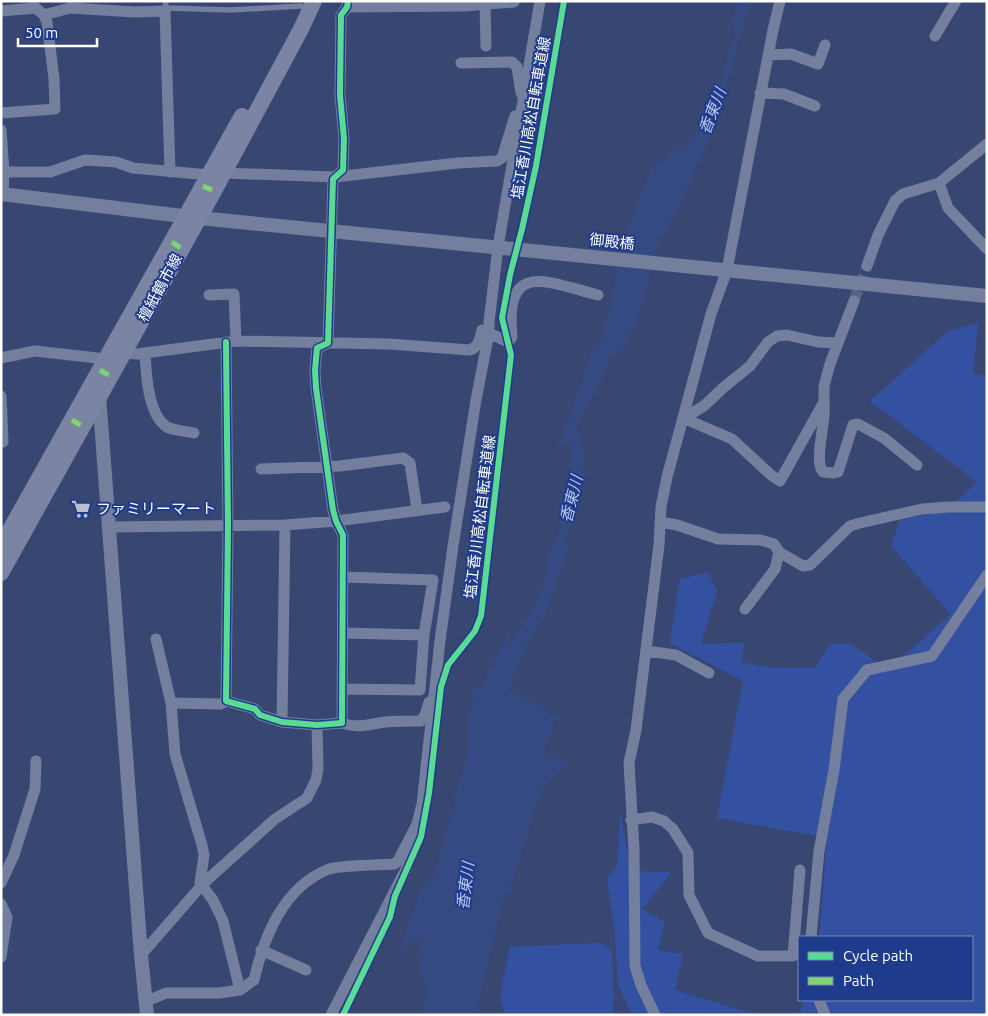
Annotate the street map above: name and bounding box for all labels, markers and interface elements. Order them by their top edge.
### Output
scale bar [18,15,96,47]
text: 50 m [25,24,58,41]
street label: 塩江香川高松自転車道線 [508,35,553,201]
water label: 香東川 [695,84,730,137]
street label: 御殿橋 [589,231,635,252]
street label: 檀紙鶴市線 [134,251,185,325]
street label: 塩江香川高松自転車道線 [461,434,498,600]
water label: 香東川 [556,472,586,524]
supermarket icon: ファミリーマート [70,498,92,520]
place label: ファミリーマート [96,500,216,517]
water label: 香東川 [453,859,477,911]
legend [798,936,973,1001]
text: Cycle path [843,947,913,964]
text: Path [843,972,874,989]

